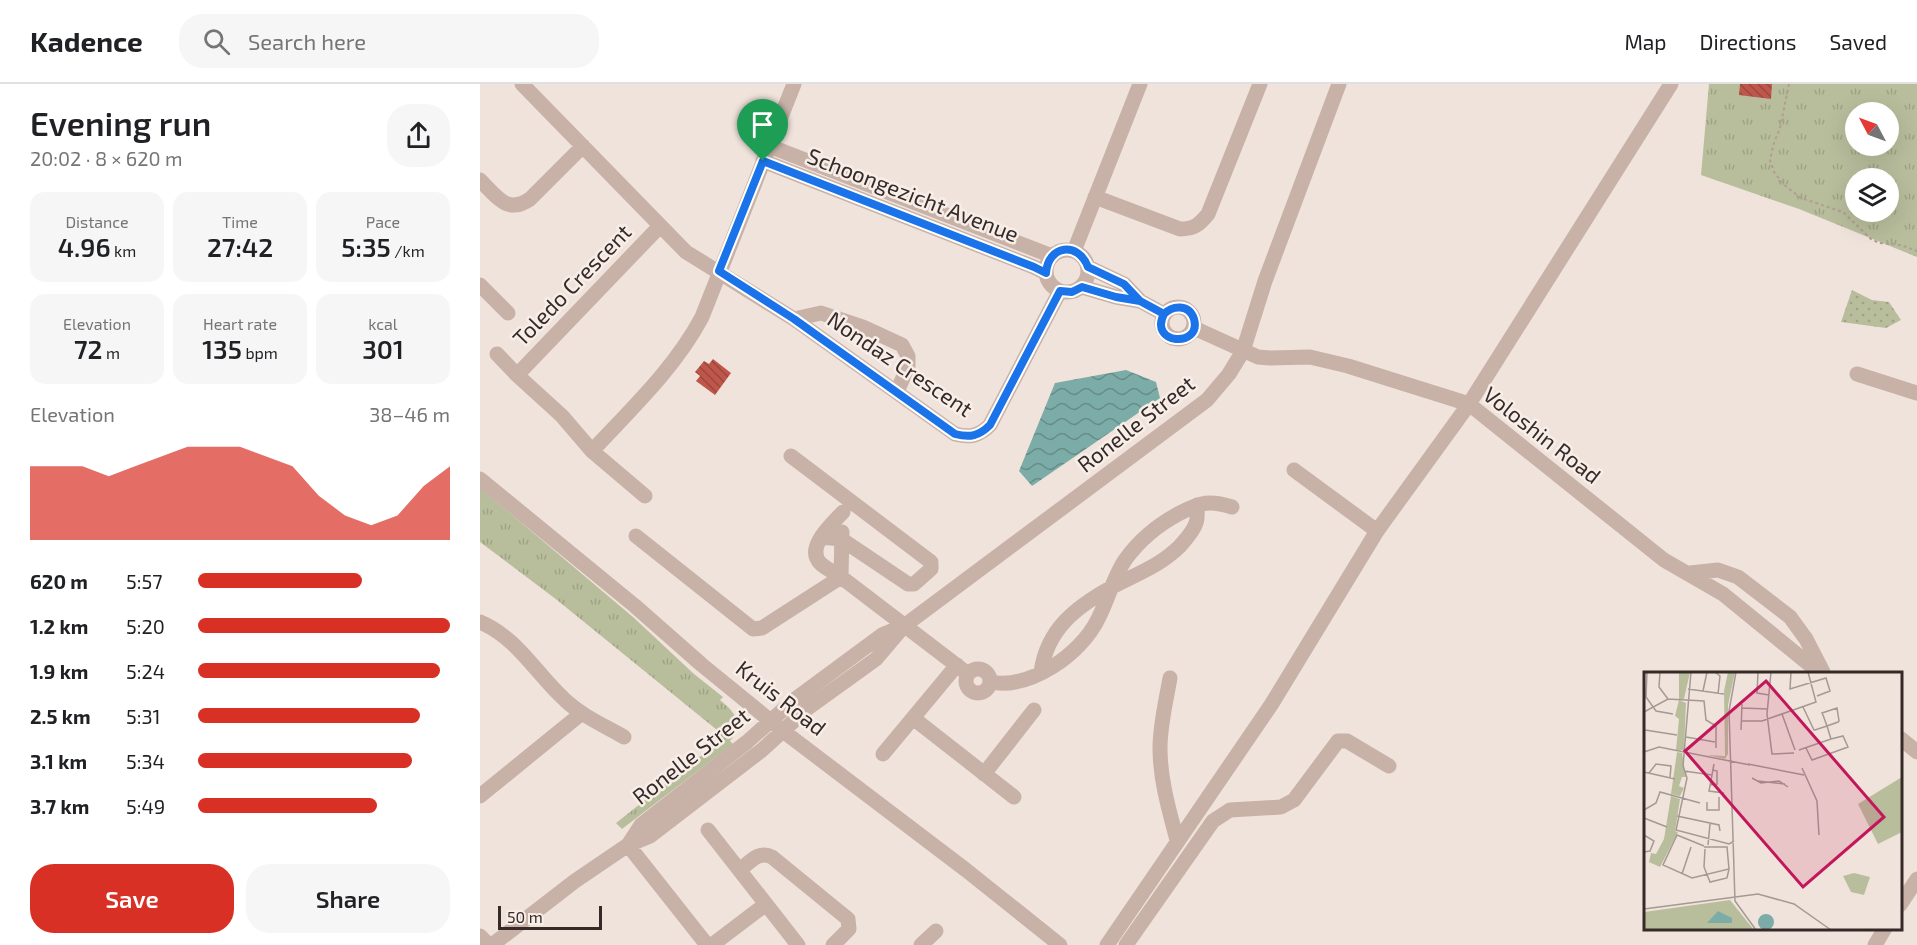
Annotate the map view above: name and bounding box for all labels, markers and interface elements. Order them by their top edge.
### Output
search box [179,14,599,68]
text: Kadence [30,24,143,58]
icon: search [200,25,233,58]
text: Search here [248,28,366,54]
text: Map [1624,29,1667,54]
text: Directions [1700,29,1796,54]
text: Saved [1829,29,1887,54]
pin [737,99,788,161]
north arrow [1845,102,1899,156]
map controls [1845,102,1899,222]
text: Evening run [30,103,211,143]
button: share [387,104,450,167]
icon: arrive [746,108,779,141]
street label: Schoongezicht Avenue [804,142,1023,246]
text: 20:02 · 8 × 620 m [30,146,182,170]
button: layers [1845,168,1899,222]
text: Distance [65,212,129,231]
text: Time [222,212,258,231]
text: Pace [366,212,400,231]
street label: Toledo Crescent [507,218,636,350]
text: 4.96 [58,231,111,262]
text: 27:42 [207,231,273,262]
text: 5:35 [341,231,391,262]
text: km [111,241,136,260]
text: /km [391,241,425,260]
street label: Nondaz Crescent [823,305,978,421]
text: Elevation [63,314,131,333]
text: Heart rate [203,314,277,333]
text: kcal [368,314,398,333]
text: 72 [74,333,102,364]
text: 135 [202,333,242,364]
text: 301 [362,333,404,364]
text: m [102,343,120,362]
text: bpm [242,343,278,362]
street label: Ronelle Street [1072,369,1199,477]
street label: Voloshin Road [1479,380,1607,488]
text: Elevation [30,402,115,426]
text: 38–46 m [369,402,450,426]
text: 620 m [30,569,88,593]
text: 5:57 [126,569,162,593]
text: 1.2 km [30,614,88,638]
text: 5:20 [126,614,165,638]
street label: Kruis Road [732,654,832,740]
text: 1.9 km [30,659,88,683]
text: 5:24 [126,659,165,683]
inset map [1644,672,1902,930]
street label: Ronelle Street [627,701,754,809]
text: 2.5 km [30,704,91,728]
text: 5:31 [126,704,161,728]
text: 3.1 km [30,749,87,773]
text: 5:34 [126,749,165,773]
text: 3.7 km [30,794,89,818]
text: 5:49 [126,794,165,818]
button: Save [30,864,234,933]
button: Share [246,864,450,933]
scale bar [498,903,602,930]
text: 50 m [507,907,543,926]

